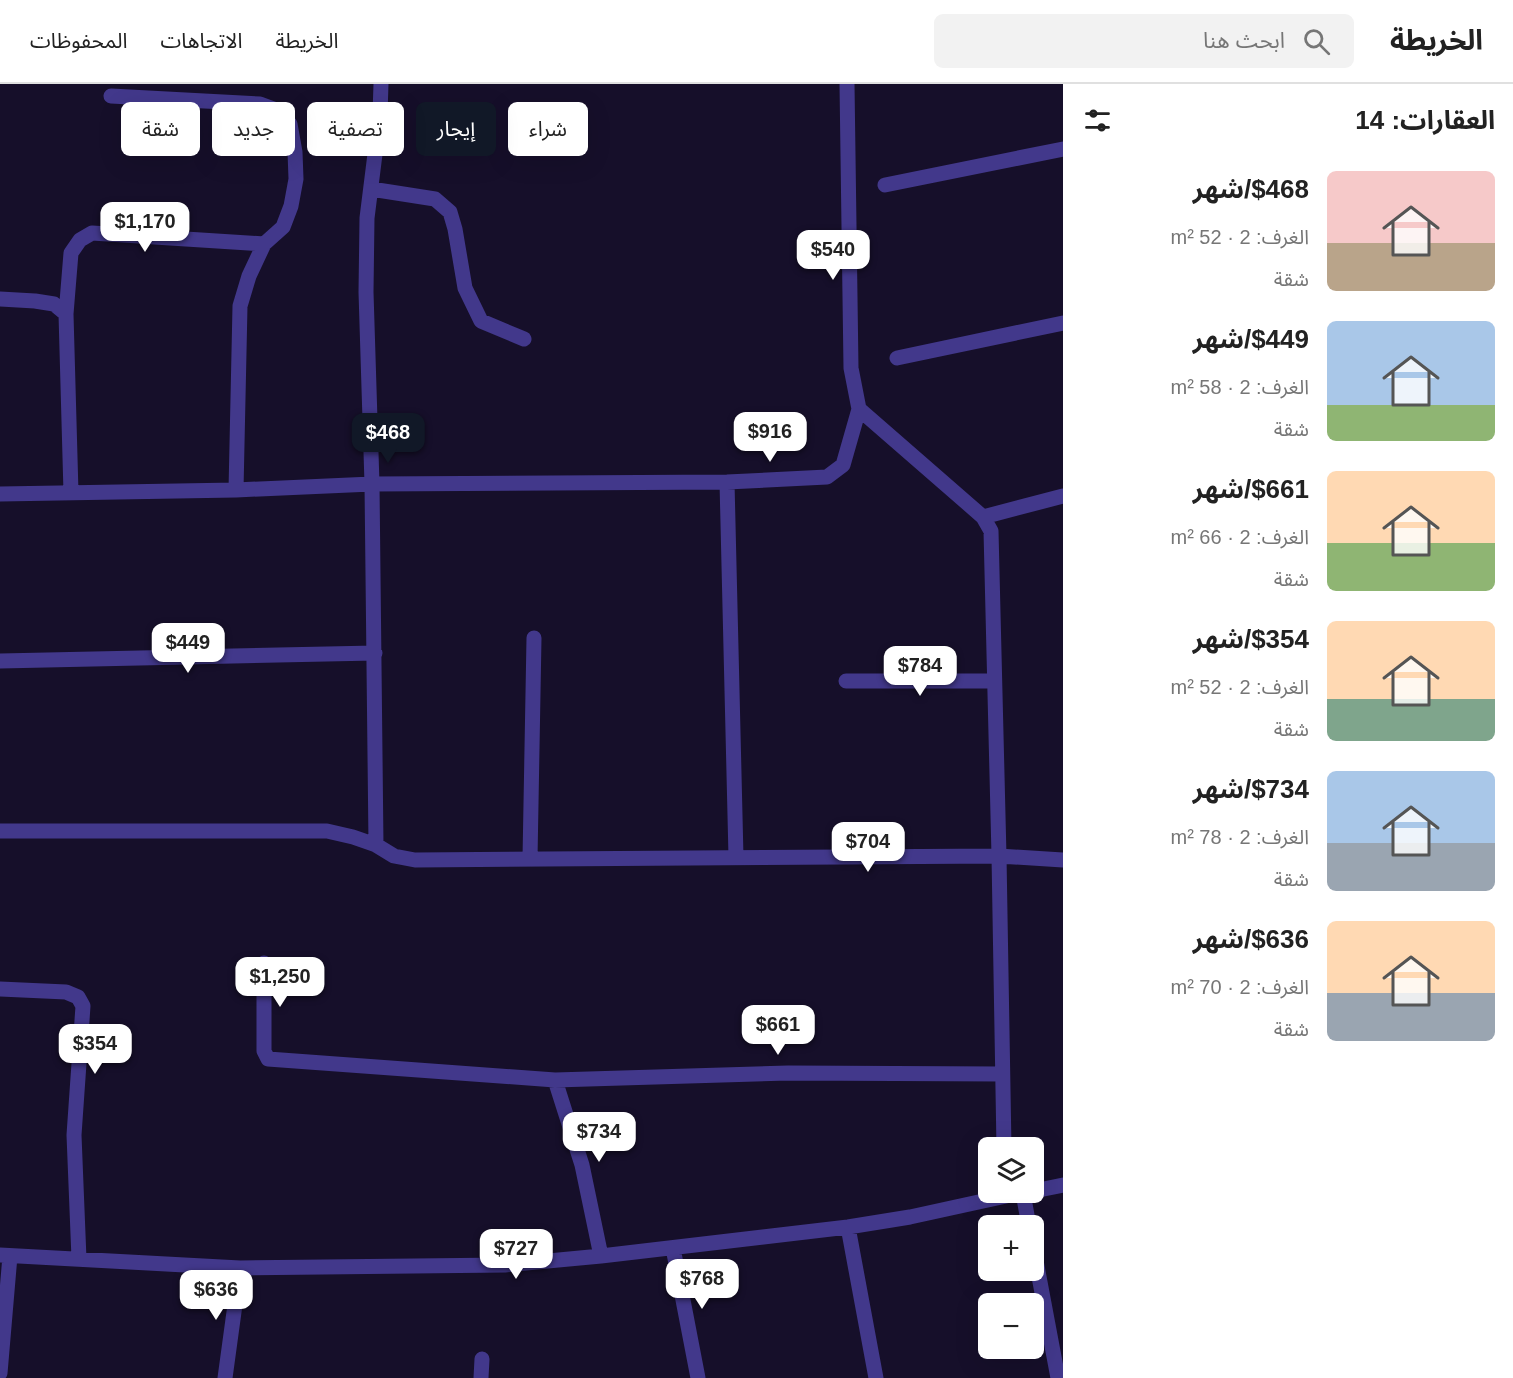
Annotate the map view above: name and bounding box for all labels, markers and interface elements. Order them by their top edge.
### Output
search box [934,14,1354,68]
icon: search [1300,25,1333,58]
text: الخريطة [1390,25,1483,56]
text: ابحث هنا [1203,28,1285,53]
text: المحفوظات [30,29,127,52]
text: الاتجاهات [160,29,242,52]
text: الخريطة [275,29,338,52]
chip: شقة [121,102,200,156]
chip: جديد [212,102,295,156]
chip: تصفية [307,102,404,156]
chip: إيجار [416,102,496,156]
chip: شراء [508,102,588,156]
icon: filters [1081,104,1114,137]
text: العقارات: 14 [1355,105,1495,135]
text: $468/شهر [1193,174,1309,204]
icon: home [1375,195,1447,267]
pin: $1,170 [96,202,194,253]
text: $1,170 [114,210,176,232]
text: الغرف: 2 · 52 m² [1170,226,1309,248]
pin: $540 [797,230,869,281]
text: $540 [811,238,855,260]
text: شقة [1274,268,1309,290]
text: $449/شهر [1193,324,1309,354]
icon: home [1375,345,1447,417]
text: الغرف: 2 · 58 m² [1170,376,1309,398]
pin: $916 [734,412,806,463]
pin: $468 [352,413,424,464]
text: شقة [1274,418,1309,440]
text: $916 [748,420,792,442]
text: $468 [366,421,410,443]
text: $661/شهر [1193,474,1309,504]
icon: home [1375,495,1447,567]
text: الغرف: 2 · 66 m² [1170,526,1309,548]
text: شقة [1274,568,1309,590]
pin: $449 [152,623,224,674]
text: $354/شهر [1193,624,1309,654]
text: $449 [166,631,210,653]
icon: home [1375,645,1447,717]
pin: $784 [884,646,956,697]
text: $784 [898,654,942,676]
text: الغرف: 2 · 52 m² [1170,676,1309,698]
text: شقة [1274,718,1309,740]
text: $734/شهر [1193,774,1309,804]
icon: home [1375,795,1447,867]
pin: $704 [832,822,904,873]
text: الغرف: 2 · 78 m² [1170,826,1309,848]
text: $704 [846,830,890,852]
text: شقة [1274,868,1309,890]
text: $636/شهر [1193,924,1309,954]
icon: home [1375,945,1447,1017]
pin: $1,250 [231,957,329,1008]
text: $1,250 [249,965,311,987]
text: الغرف: 2 · 70 m² [1170,976,1309,998]
pin: $661 [742,1005,814,1056]
text: $661 [756,1013,800,1035]
text: شقة [1274,1018,1309,1040]
pin: $354 [59,1024,131,1075]
text: $354 [73,1032,117,1054]
pin: $734 [563,1112,635,1163]
text: $734 [577,1120,621,1142]
map controls [978,1137,1044,1359]
button: layers [978,1137,1044,1203]
button: + [978,1215,1044,1281]
pin: $727 [480,1229,552,1280]
text: $727 [494,1237,538,1259]
pin: $768 [666,1259,738,1310]
text: $768 [680,1267,724,1289]
pin: $636 [180,1270,252,1321]
text: $636 [194,1278,238,1300]
button: − [978,1293,1044,1359]

